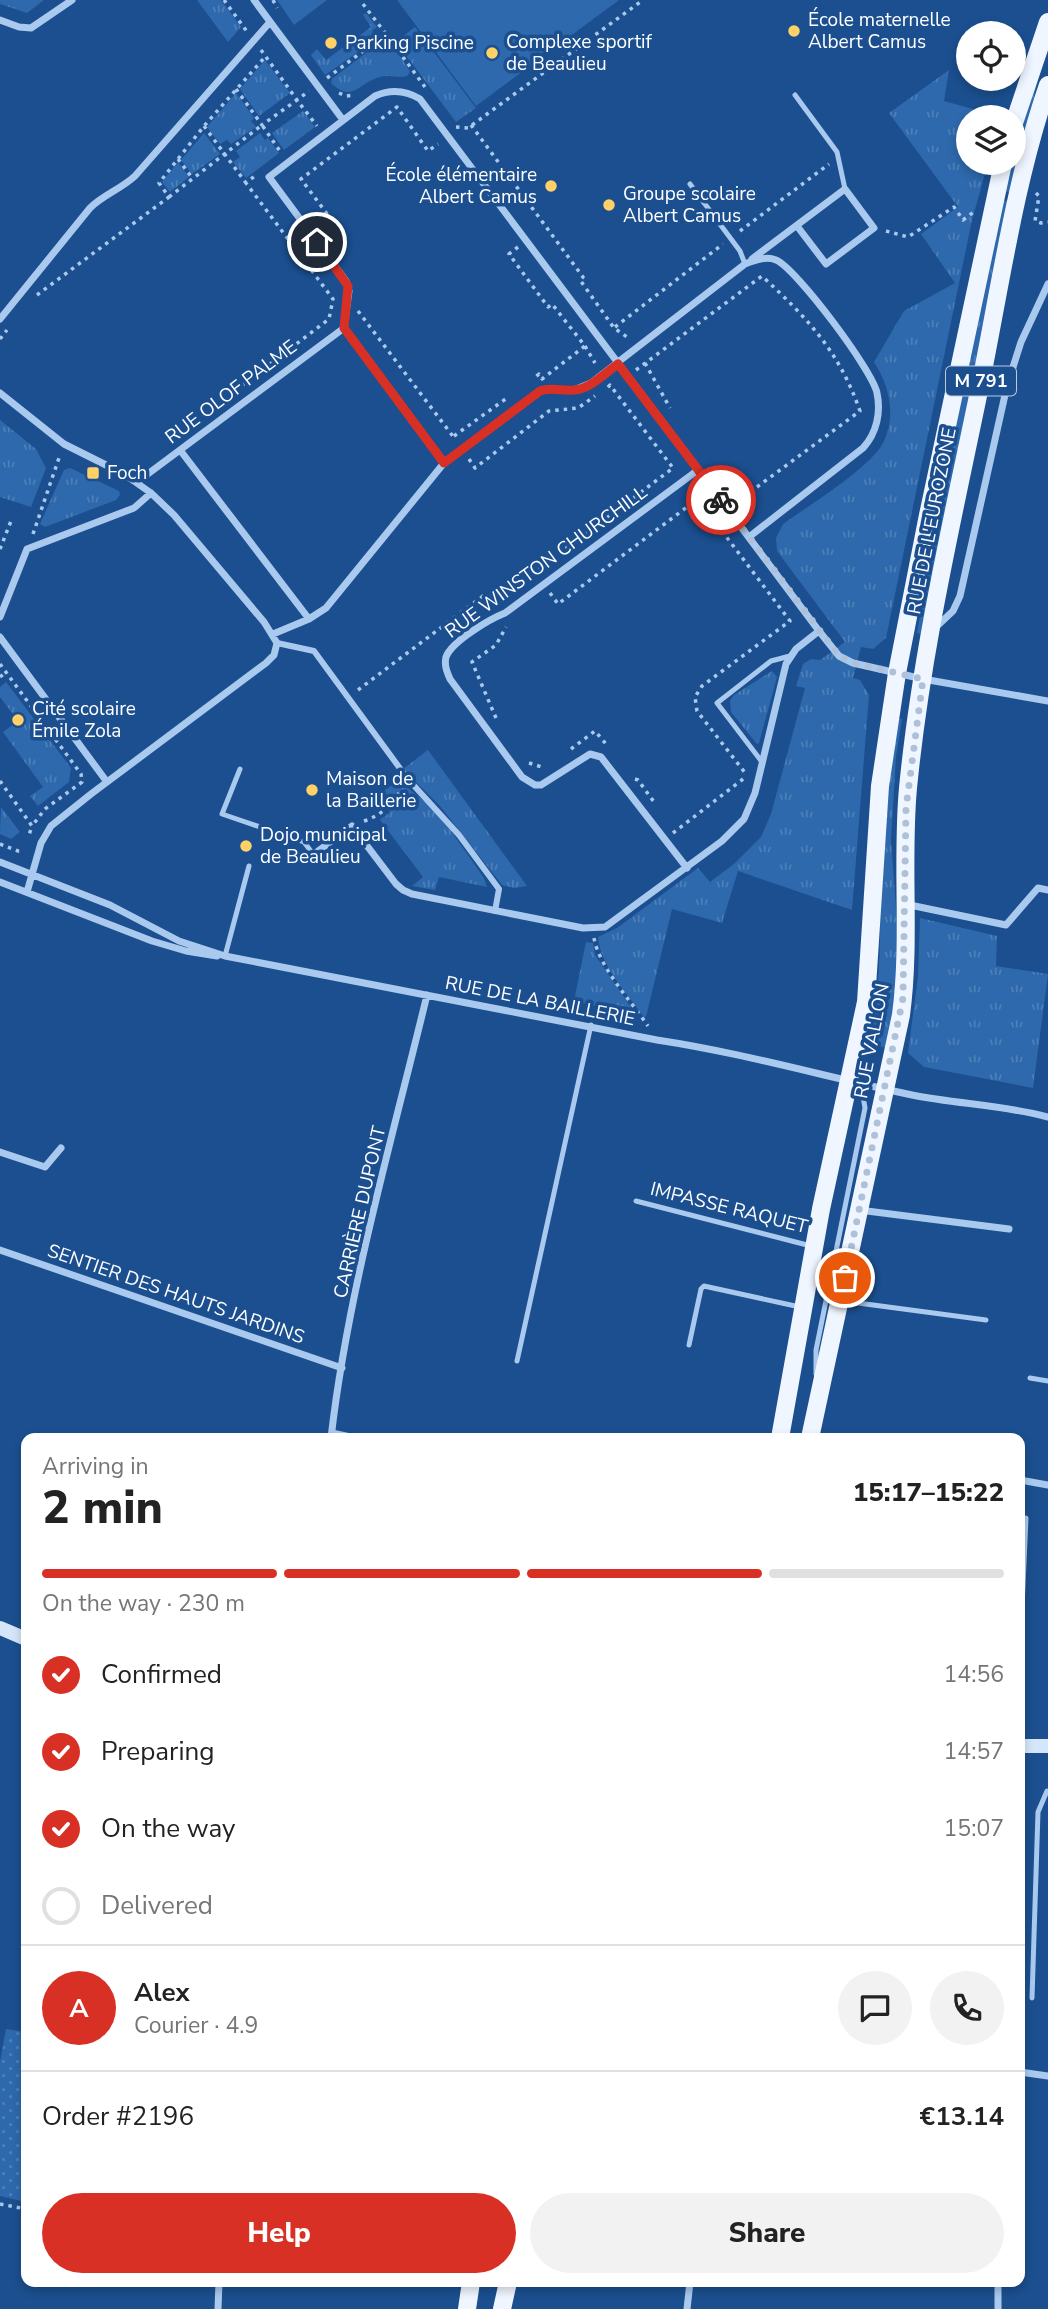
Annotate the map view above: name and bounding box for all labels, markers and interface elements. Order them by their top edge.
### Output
place label: École maternelle Albert Camus [808,7,951,55]
map controls [956,21,1026,175]
button: locate [956,21,1026,91]
marker: École maternelle Albert Camus [786,23,802,39]
place label: Complexe sportif de Beaulieu [506,29,652,77]
place label: Parking Piscine [345,30,474,56]
marker: Parking Piscine [323,35,339,51]
marker: Complexe sportif de Beaulieu [484,45,500,61]
button: layers [956,105,1026,175]
place label: École élémentaire Albert Camus [385,162,537,210]
marker: École élémentaire Albert Camus [543,178,559,194]
place label: Groupe scolaire Albert Camus [623,181,756,229]
marker: Groupe scolaire Albert Camus [601,197,617,213]
pin [287,212,347,272]
icon: home [298,223,336,261]
street label: RUE OLOF PALME [160,334,302,450]
road number: M 791 [946,366,1016,396]
street label: RUE DE L'EUROZONE [901,426,963,616]
place label: Foch [107,460,147,486]
marker: Foch [85,465,101,481]
courier [686,465,756,535]
street label: RUE WINSTON CHURCHILL [440,479,653,644]
icon: bike [702,481,740,519]
place label: Cité scolaire Émile Zola [32,696,136,744]
marker: Cité scolaire Émile Zola [10,712,26,728]
place label: Maison de la Baillerie [326,766,416,814]
marker: Maison de la Baillerie [304,782,320,798]
place label: Dojo municipal de Beaulieu [260,822,387,870]
marker: Dojo municipal de Beaulieu [238,838,254,854]
street label: RUE DE LA BAILLERIE [443,970,637,1032]
street label: RUE VALLON [848,981,896,1101]
street label: CARRIÈRE DUPONT [328,1123,393,1301]
street label: IMPASSE RAQUET [647,1176,811,1240]
street label: SENTIER DES HAUTS JARDINS [44,1238,308,1350]
pin [815,1248,875,1308]
icon: bag [826,1259,864,1297]
text: Arriving in [42,1451,149,1482]
text: 15:17–15:22 [853,1475,1004,1510]
text: 2 min [42,1476,163,1539]
text: On the way · 230 m [42,1588,245,1619]
icon: check [42,1656,80,1694]
text: Confirmed [101,1657,222,1692]
text: 14:56 [944,1659,1004,1690]
icon: check [42,1733,80,1771]
text: Preparing [101,1734,214,1769]
text: 14:57 [944,1736,1004,1767]
icon: check [42,1810,80,1848]
text: On the way [101,1811,235,1846]
text: 15:07 [944,1813,1004,1844]
text: Delivered [101,1888,213,1923]
button: chat [838,1971,912,2045]
button: phone [930,1971,1004,2045]
text: Alex [134,1975,190,2010]
text: A [69,1991,89,2026]
text: Courier · 4.9 [134,2010,258,2041]
text: Order #2196 [42,2099,194,2134]
text: €13.14 [920,2099,1004,2134]
button: Help [42,2193,516,2273]
button: Share [530,2193,1004,2273]

